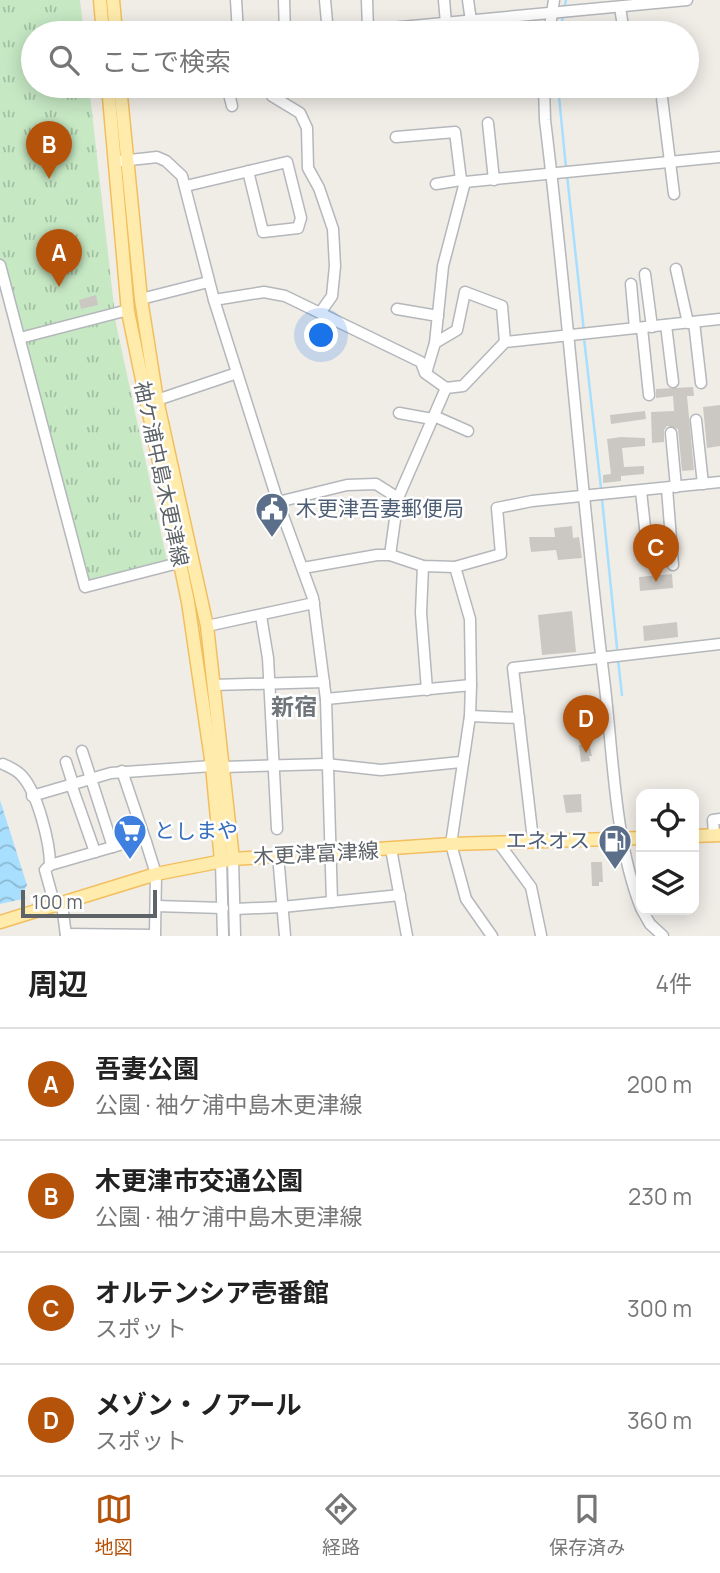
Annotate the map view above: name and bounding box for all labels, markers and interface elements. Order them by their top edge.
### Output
search box [21,21,699,98]
icon: search [45,41,83,79]
text: ここで検索 [101,43,231,79]
pin: B [26,121,72,179]
pin: A [36,229,82,287]
your location [304,318,338,352]
street label: 袖ケ浦中島木更津線 [129,378,195,569]
public building icon: 木更津吾妻郵便局 [253,490,291,539]
place label: 木更津吾妻郵便局 [296,494,464,522]
pin: C [633,524,679,582]
district label: 新宿 [271,690,317,722]
pin: D [563,695,609,753]
map controls [636,789,699,915]
button: locate [636,789,699,852]
supermarket icon: としまや [111,812,149,861]
place label: としまや [154,816,238,844]
fuel station icon: エネオス [596,822,634,871]
place label: エネオス [506,826,590,854]
street label: 木更津富津線 [252,836,380,870]
button: layers [636,852,699,915]
scale bar [21,887,158,919]
text: 100 m [32,889,83,915]
text: 周辺 [28,963,88,1004]
text: 4件 [655,967,692,999]
text: 吾妻公園 [95,1050,199,1086]
text: A [43,1068,59,1100]
text: 200 m [627,1068,692,1100]
text: 公園 · 袖ケ浦中島木更津線 [95,1088,362,1120]
text: 木更津市交通公園 [95,1162,303,1198]
text: B [44,1180,58,1212]
text: 230 m [628,1180,692,1212]
text: 公園 · 袖ケ浦中島木更津線 [95,1200,362,1232]
text: オルテンシア壱番館 [95,1274,329,1310]
text: C [43,1292,60,1324]
text: 300 m [627,1292,692,1324]
text: スポット [95,1312,187,1344]
text: メゾン・ノアール [95,1386,301,1422]
text: D [43,1404,59,1436]
text: 360 m [627,1404,692,1436]
text: スポット [95,1424,187,1456]
tab: 地図 [95,1490,133,1560]
tab: 経路 [322,1490,360,1560]
tab: 保存済み [549,1490,625,1560]

